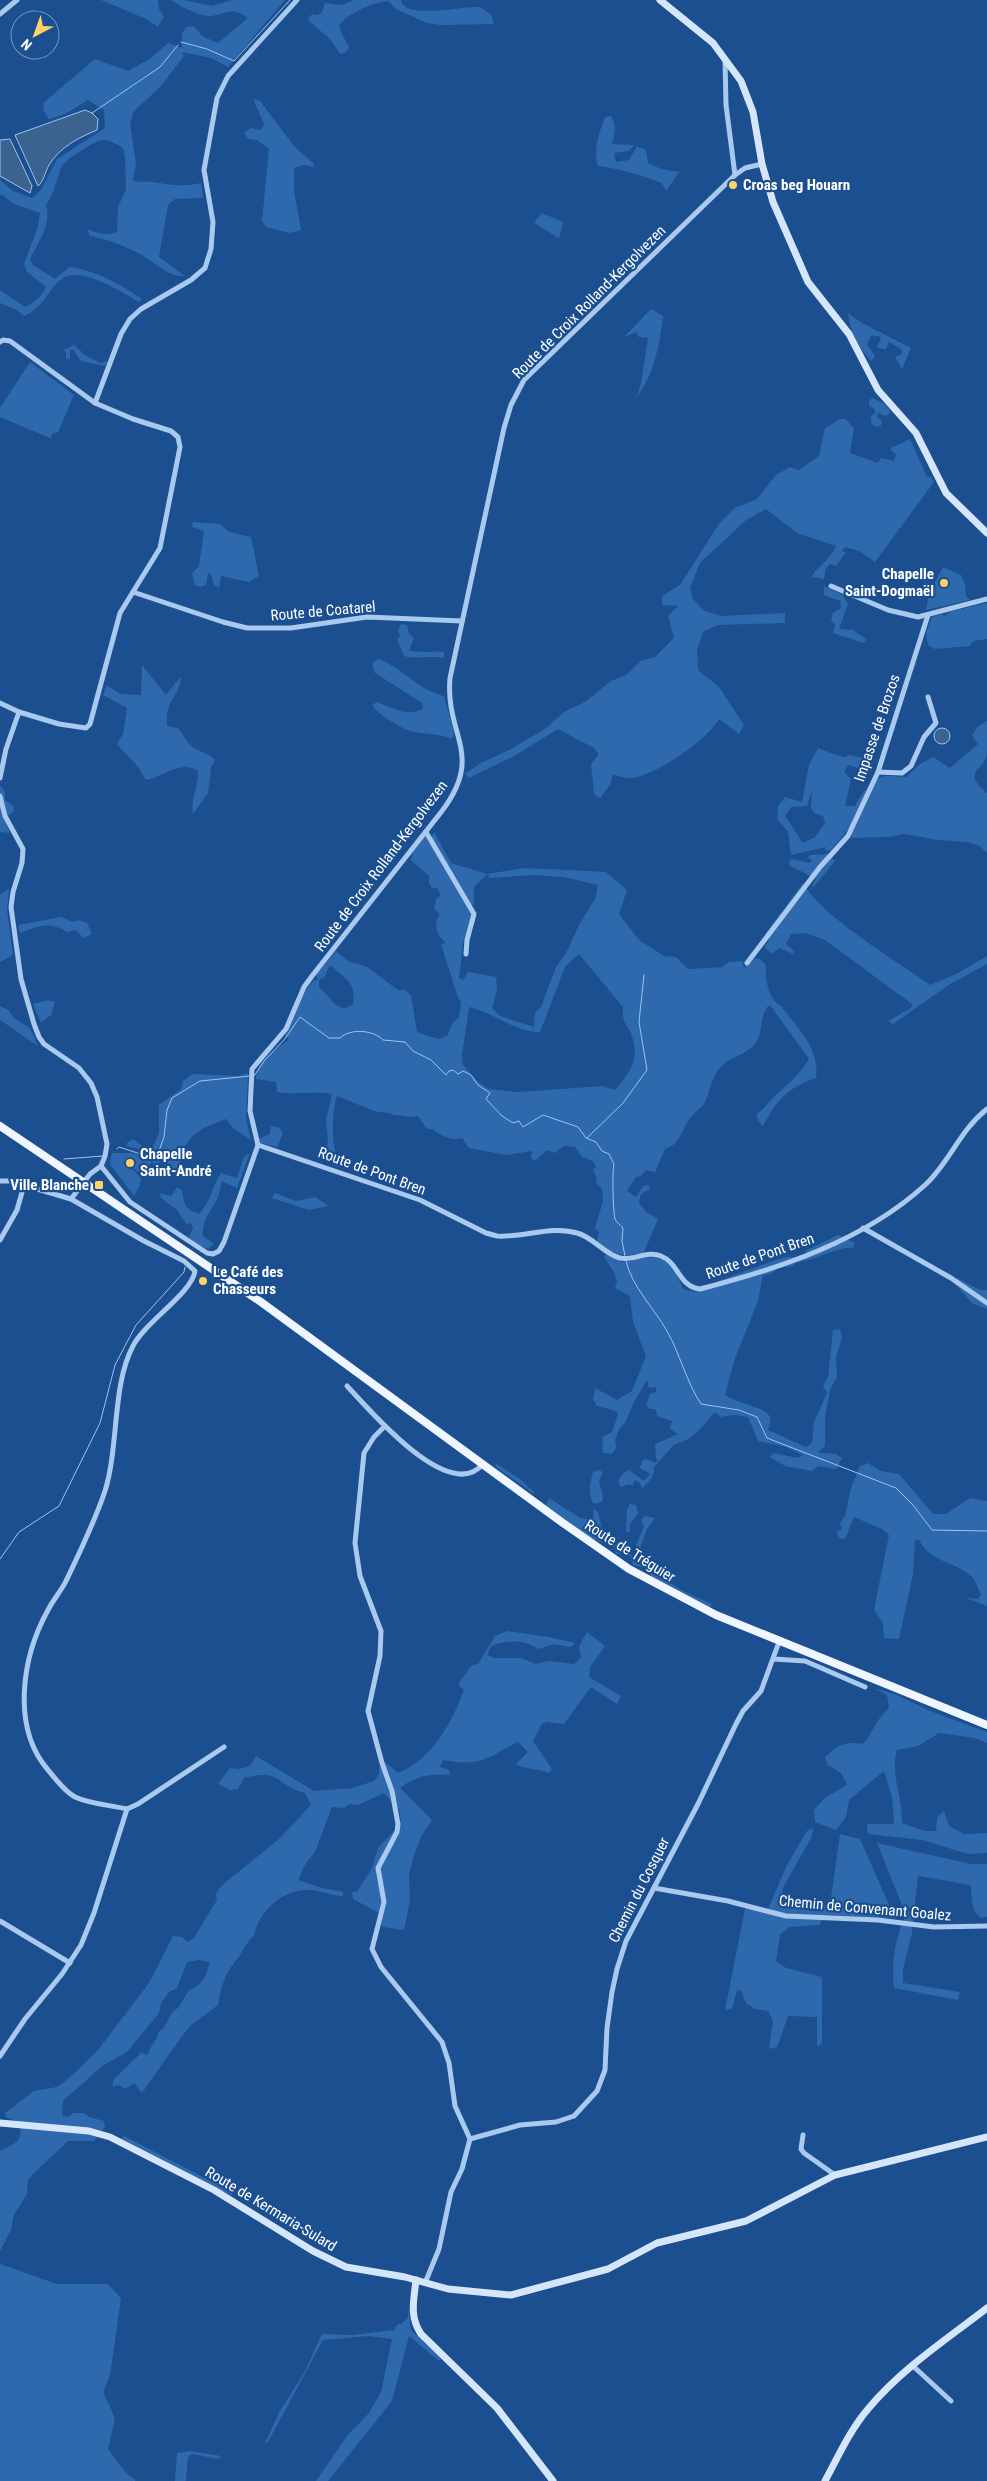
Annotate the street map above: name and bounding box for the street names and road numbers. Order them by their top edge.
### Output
street label: Route de Croix Rolland-Kergolvezen [509,222,669,382]
street label: Route de Coatarel [270,597,376,625]
street label: Impasse de Brozos [850,672,904,784]
street label: Route de Croix Rolland-Kergolvezen [311,777,451,955]
street label: Route de Pont Bren [316,1143,428,1199]
street label: Route de Pont Bren [703,1229,817,1283]
street label: Route de Tréguier [581,1516,679,1586]
street label: Chemin du Cosquer [605,1834,673,1946]
street label: Chemin de Convenant Goalez [778,1891,952,1925]
street label: Route de Kermaria-Sulard [202,2163,340,2255]

